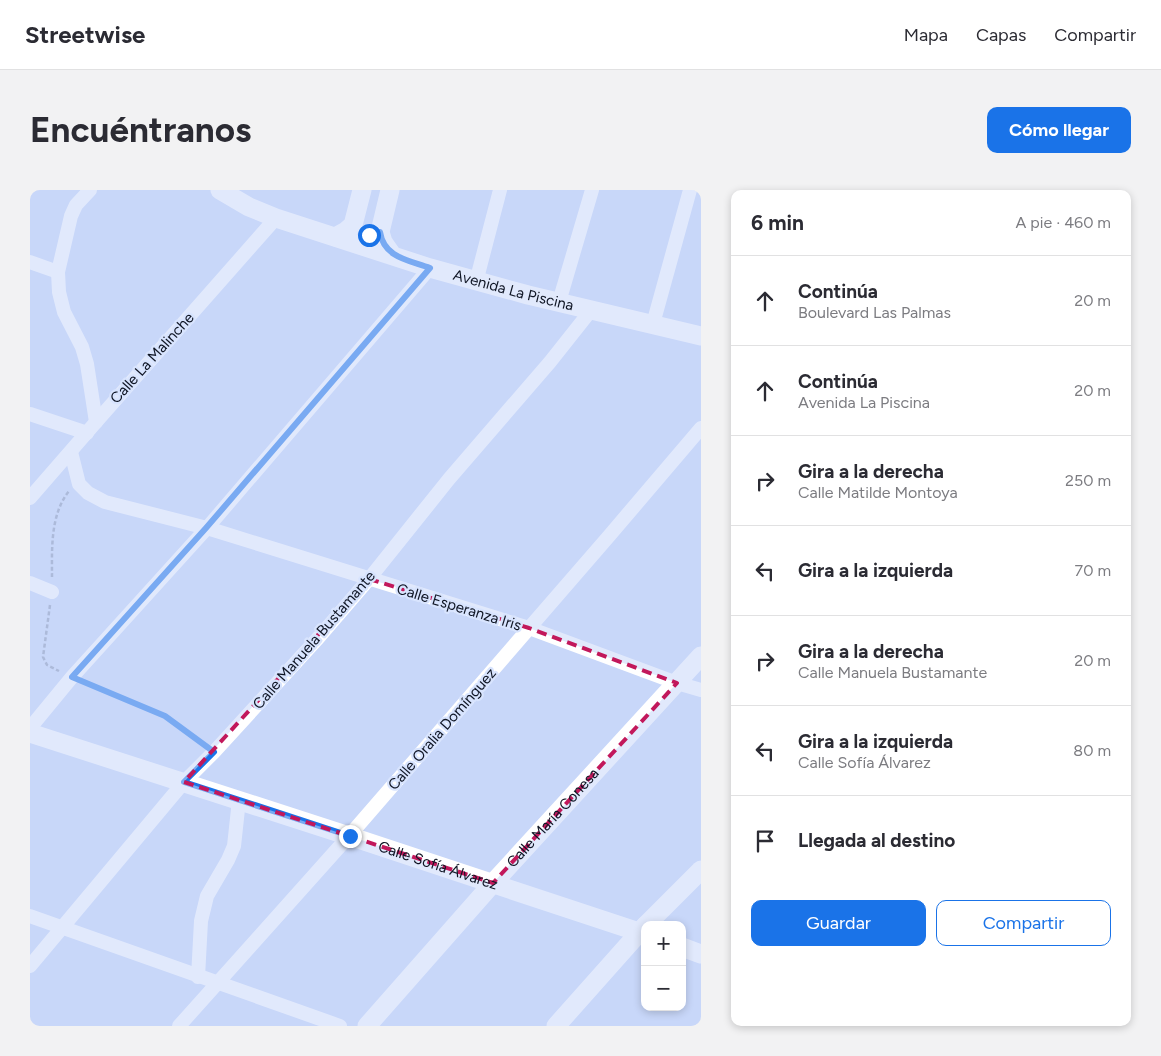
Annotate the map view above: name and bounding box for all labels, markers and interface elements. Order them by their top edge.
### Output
text: Streetwise [25,20,145,49]
text: Mapa [904,24,948,46]
text: Capas [976,24,1026,46]
text: Compartir [1054,24,1136,46]
button: Cómo llegar [987,107,1131,153]
text: Encuéntranos [30,109,251,151]
text: 6 min [751,210,804,235]
text: A pie · 460 m [1016,213,1111,232]
route start [358,224,381,247]
street label: Avenida La Piscina [451,266,575,315]
text: Continúa [798,280,878,303]
icon: ahead [751,287,779,315]
text: 20 m [1074,291,1111,310]
text: Boulevard Las Palmas [798,303,951,322]
street label: Calle La Malinche [106,309,198,407]
text: Continúa [798,370,878,393]
icon: ahead [751,377,779,405]
text: 20 m [1074,381,1111,400]
text: Avenida La Piscina [798,393,930,412]
text: Gira a la derecha [798,460,944,483]
icon: right [751,467,779,495]
text: 250 m [1065,471,1111,490]
text: Calle Matilde Montoya [798,483,958,502]
icon: left [751,557,779,585]
text: Gira a la izquierda [798,559,953,582]
text: 70 m [1075,561,1111,580]
street label: Calle Manuela Bustamante [249,567,379,713]
street label: Calle Esperanza Iris [395,579,523,635]
text: Gira a la derecha [798,640,944,663]
icon: right [751,647,779,675]
text: 20 m [1074,651,1111,670]
text: Calle Manuela Bustamante [798,663,987,682]
street label: Calle Oralia Domínguez [384,664,500,794]
text: Gira a la izquierda [798,730,953,753]
icon: left [751,737,779,765]
text: 80 m [1073,741,1111,760]
text: Calle Sofía Álvarez [798,753,931,772]
street label: Calle María Conesa [503,765,603,871]
route end [339,825,362,848]
icon: arrive [751,827,779,855]
text: Llegada al destino [798,829,955,852]
street label: Calle Sofía Álvarez [376,837,500,894]
button: Guardar [751,900,926,946]
button: Compartir [936,900,1111,946]
map controls [641,921,686,1011]
button: + [641,921,686,966]
button: − [641,966,686,1011]

